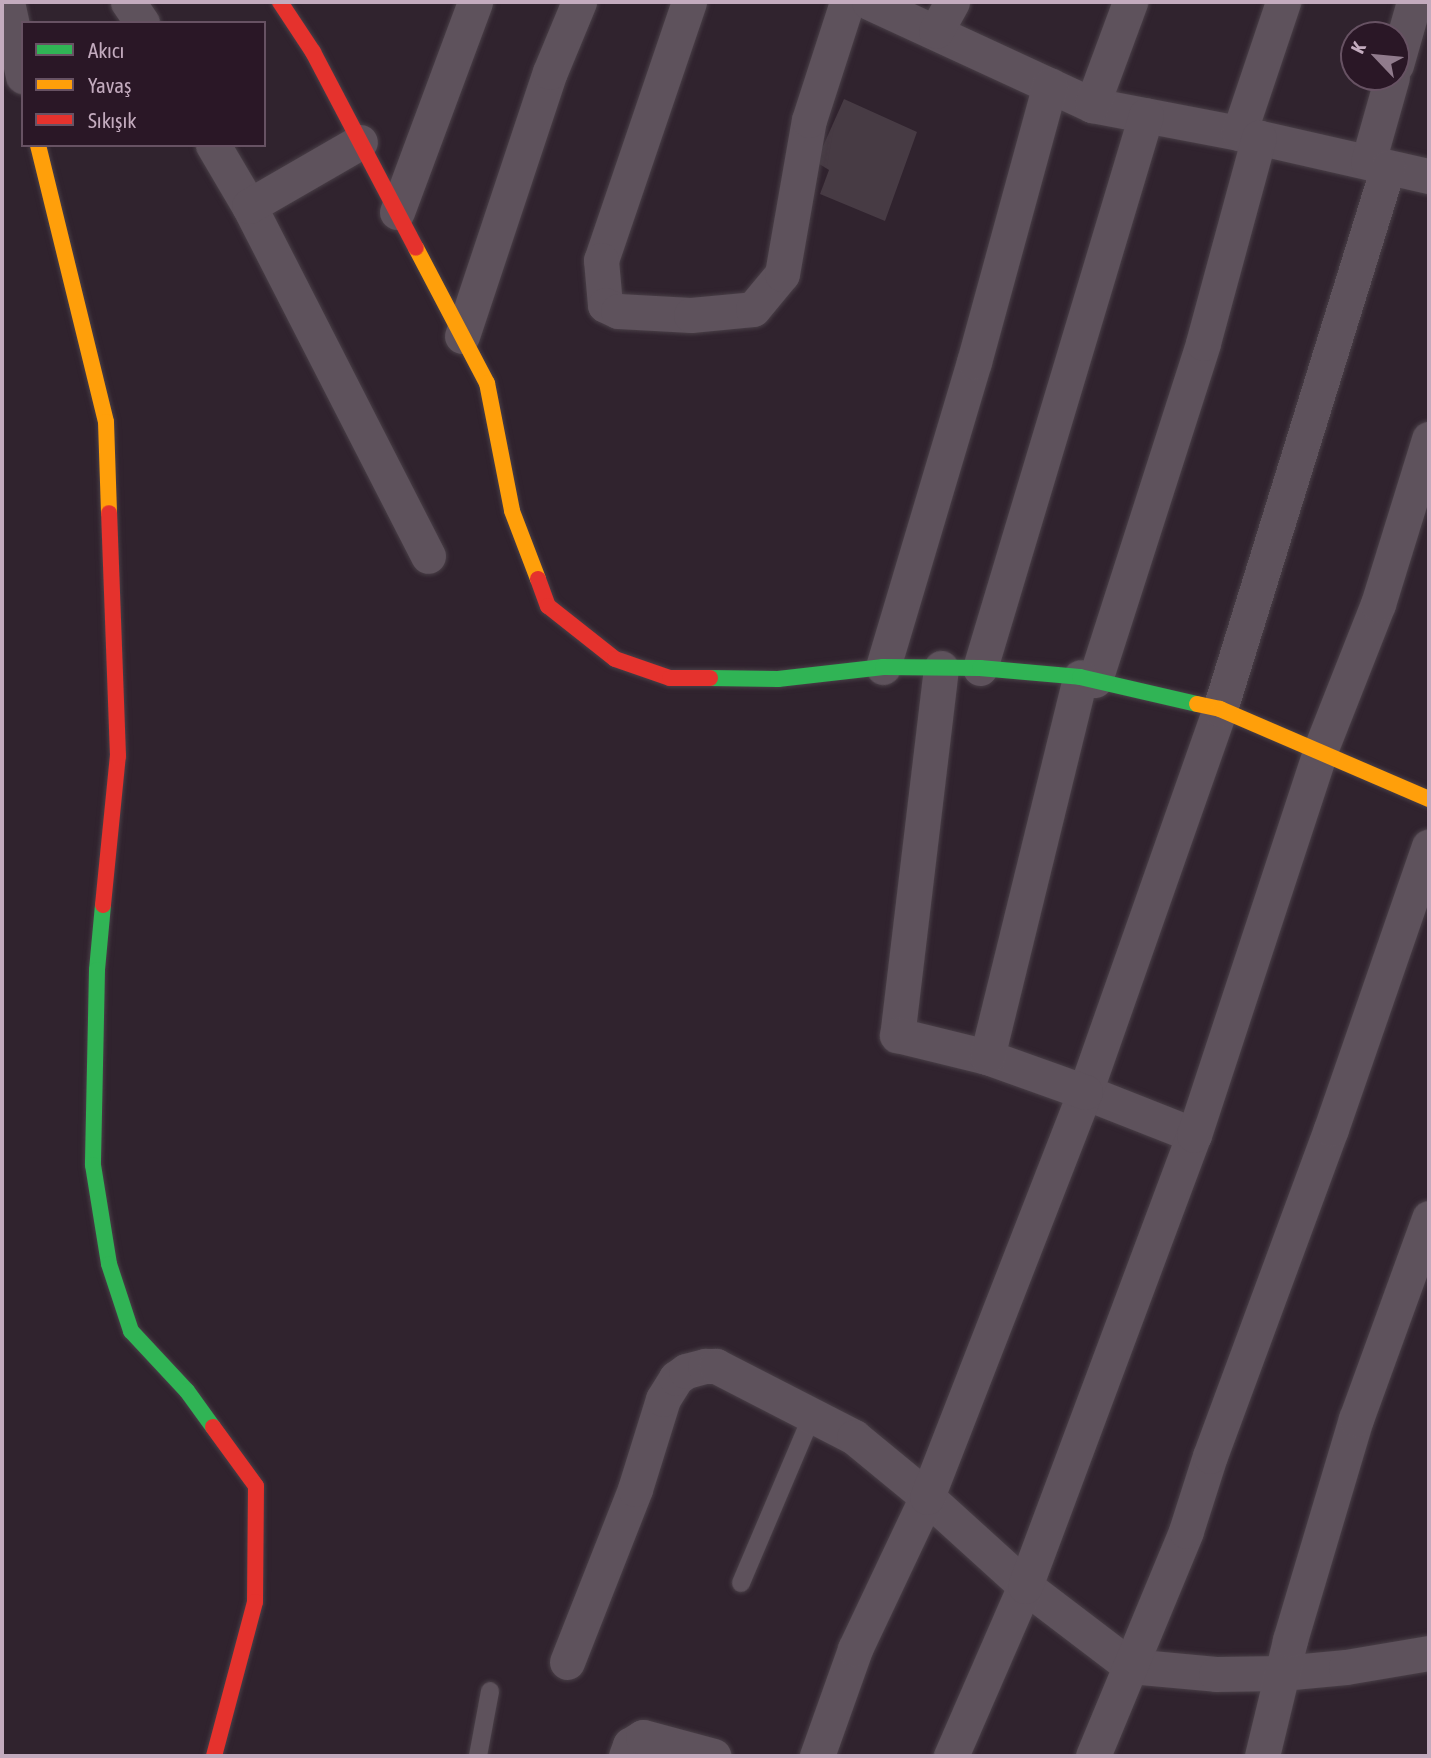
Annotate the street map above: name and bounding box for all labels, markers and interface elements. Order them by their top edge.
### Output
legend [21,21,266,147]
north arrow [1340,21,1410,91]
text: Akıcı [88,38,124,62]
text: K [1346,39,1370,57]
text: Yavaş [88,73,131,97]
text: Sıkışık [88,108,137,132]

